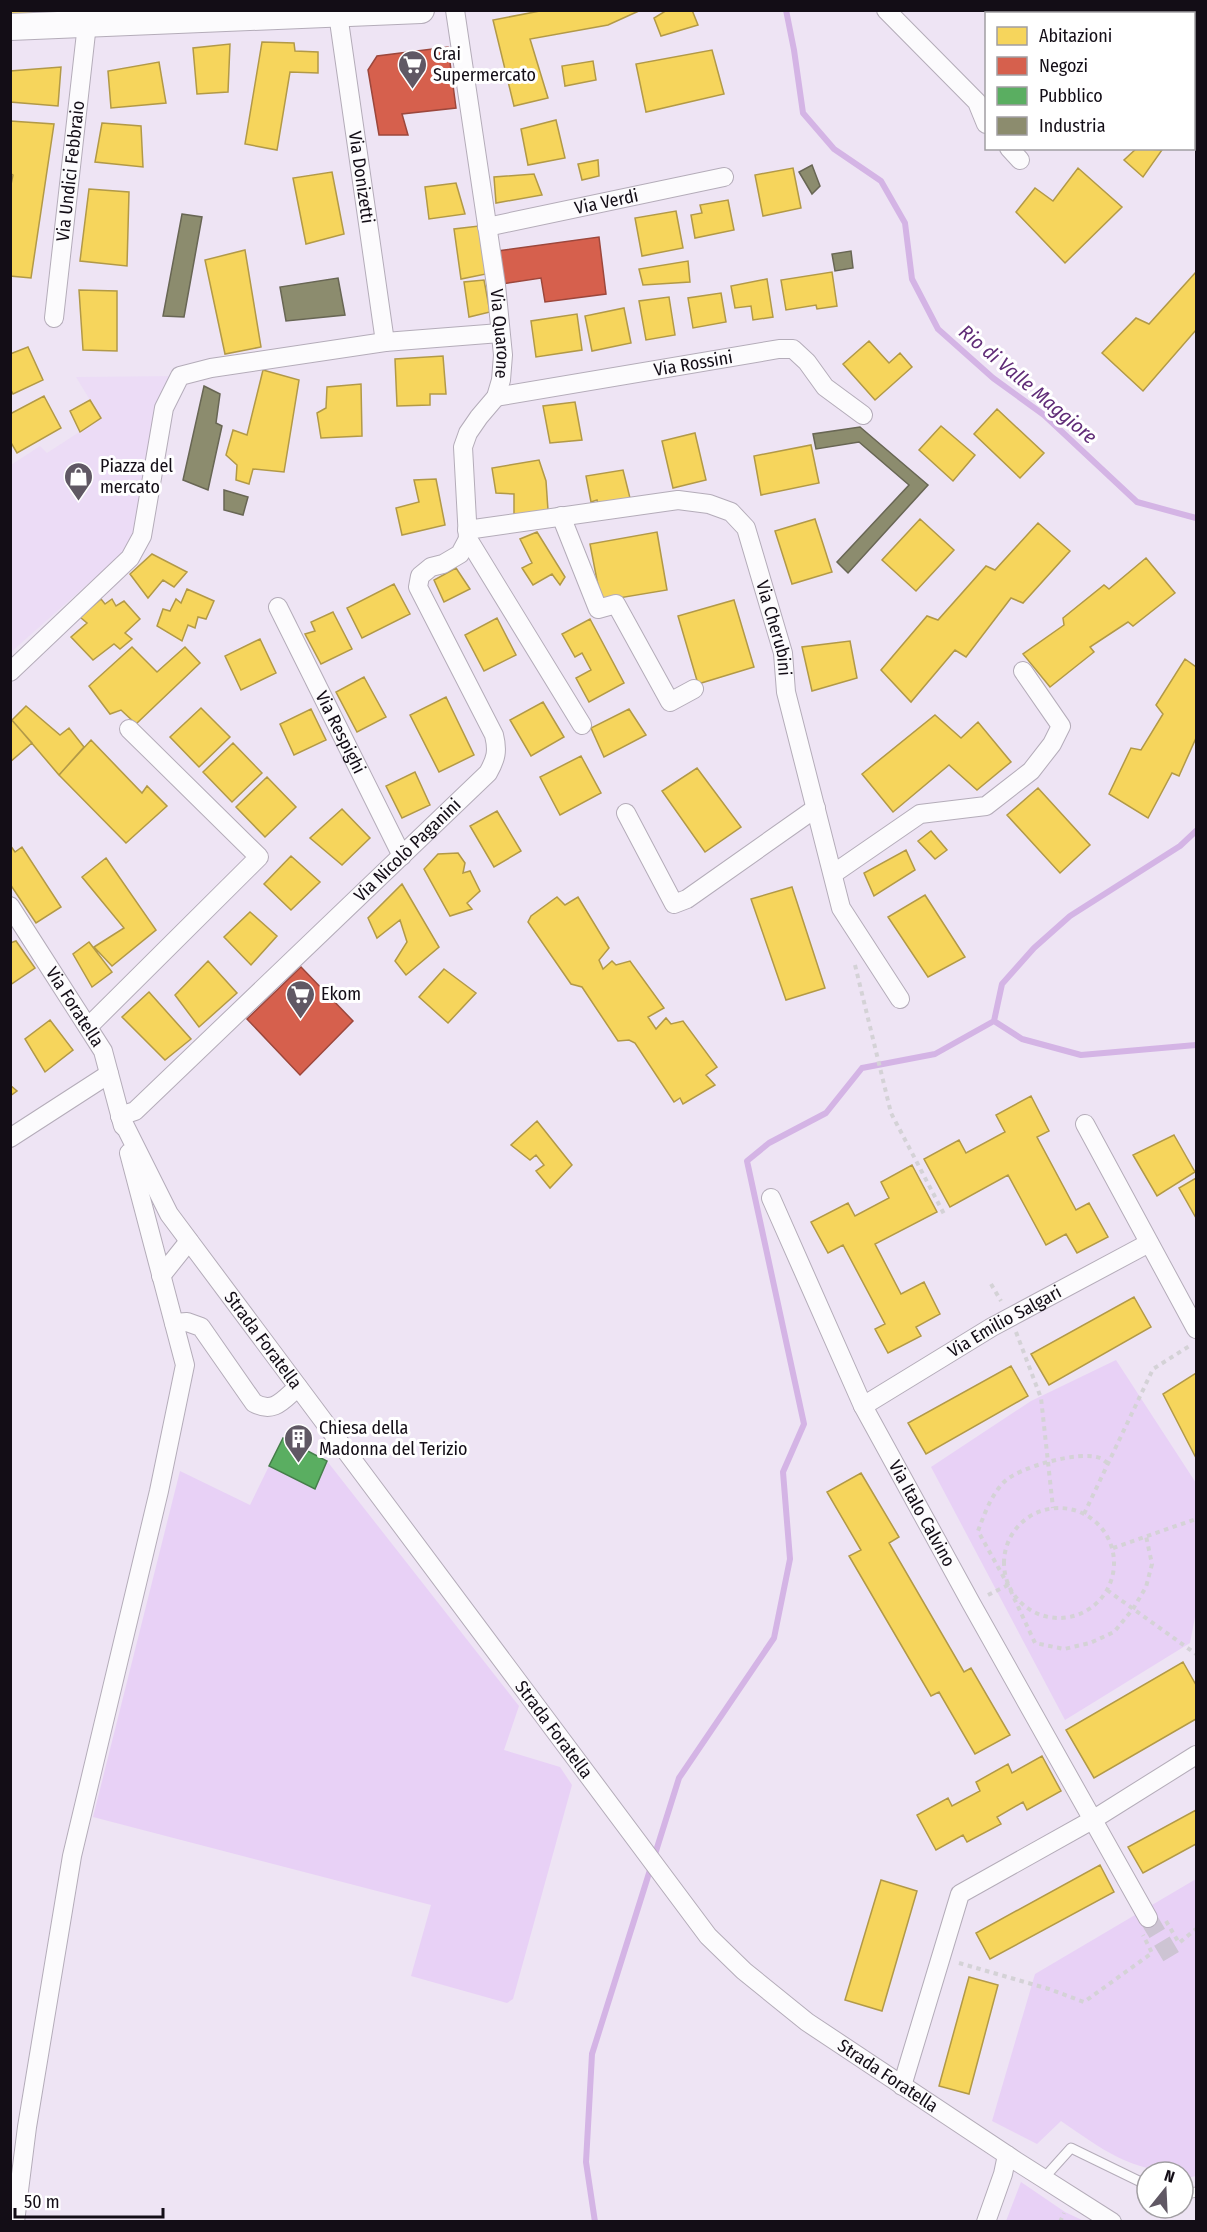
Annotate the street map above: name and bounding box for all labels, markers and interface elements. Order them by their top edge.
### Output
legend [985,12,1195,150]
text: Abitazioni [1039,25,1112,47]
place label: Crai Supermercato [433,43,536,86]
supermarket icon: Crai Supermercato [396,48,428,90]
text: Negozi [1039,55,1088,77]
text: Pubblico [1039,85,1103,107]
street label: Via Undici Febbraio [52,99,89,242]
text: Industria [1039,115,1106,137]
street label: Via Donizetti [344,130,379,225]
street label: Via Verdi [573,184,640,219]
street label: Via Quarone [485,288,514,380]
water label: Rio di Valle Maggiore [954,319,1102,449]
street label: Via Rossini [652,346,734,381]
place label: Piazza del mercato [100,455,173,498]
shop icon: Piazza del mercato [63,460,95,502]
street label: Via Cherubini [751,578,796,677]
street label: Via Respighi [311,687,370,777]
street label: Via Nicolò Paganini [349,794,465,906]
street label: Via Foratella [41,963,109,1051]
supermarket icon: Ekom [284,978,316,1020]
place label: Ekom [321,983,361,1005]
street label: Via Emilio Salgari [944,1281,1065,1362]
street label: Strada Foratella [220,1287,307,1393]
place label: Chiesa della Madonna del Terizio [319,1417,467,1460]
building icon: Chiesa della Madonna del Terizio [282,1422,314,1464]
street label: Via Italo Calvino [884,1456,960,1570]
street label: Strada Foratella [510,1676,598,1783]
street label: Strada Foratella [833,2034,943,2117]
north arrow [1135,2160,1195,2220]
text: N [1162,2166,1177,2187]
scale bar [15,2181,164,2219]
text: 50 m [24,2191,60,2213]

